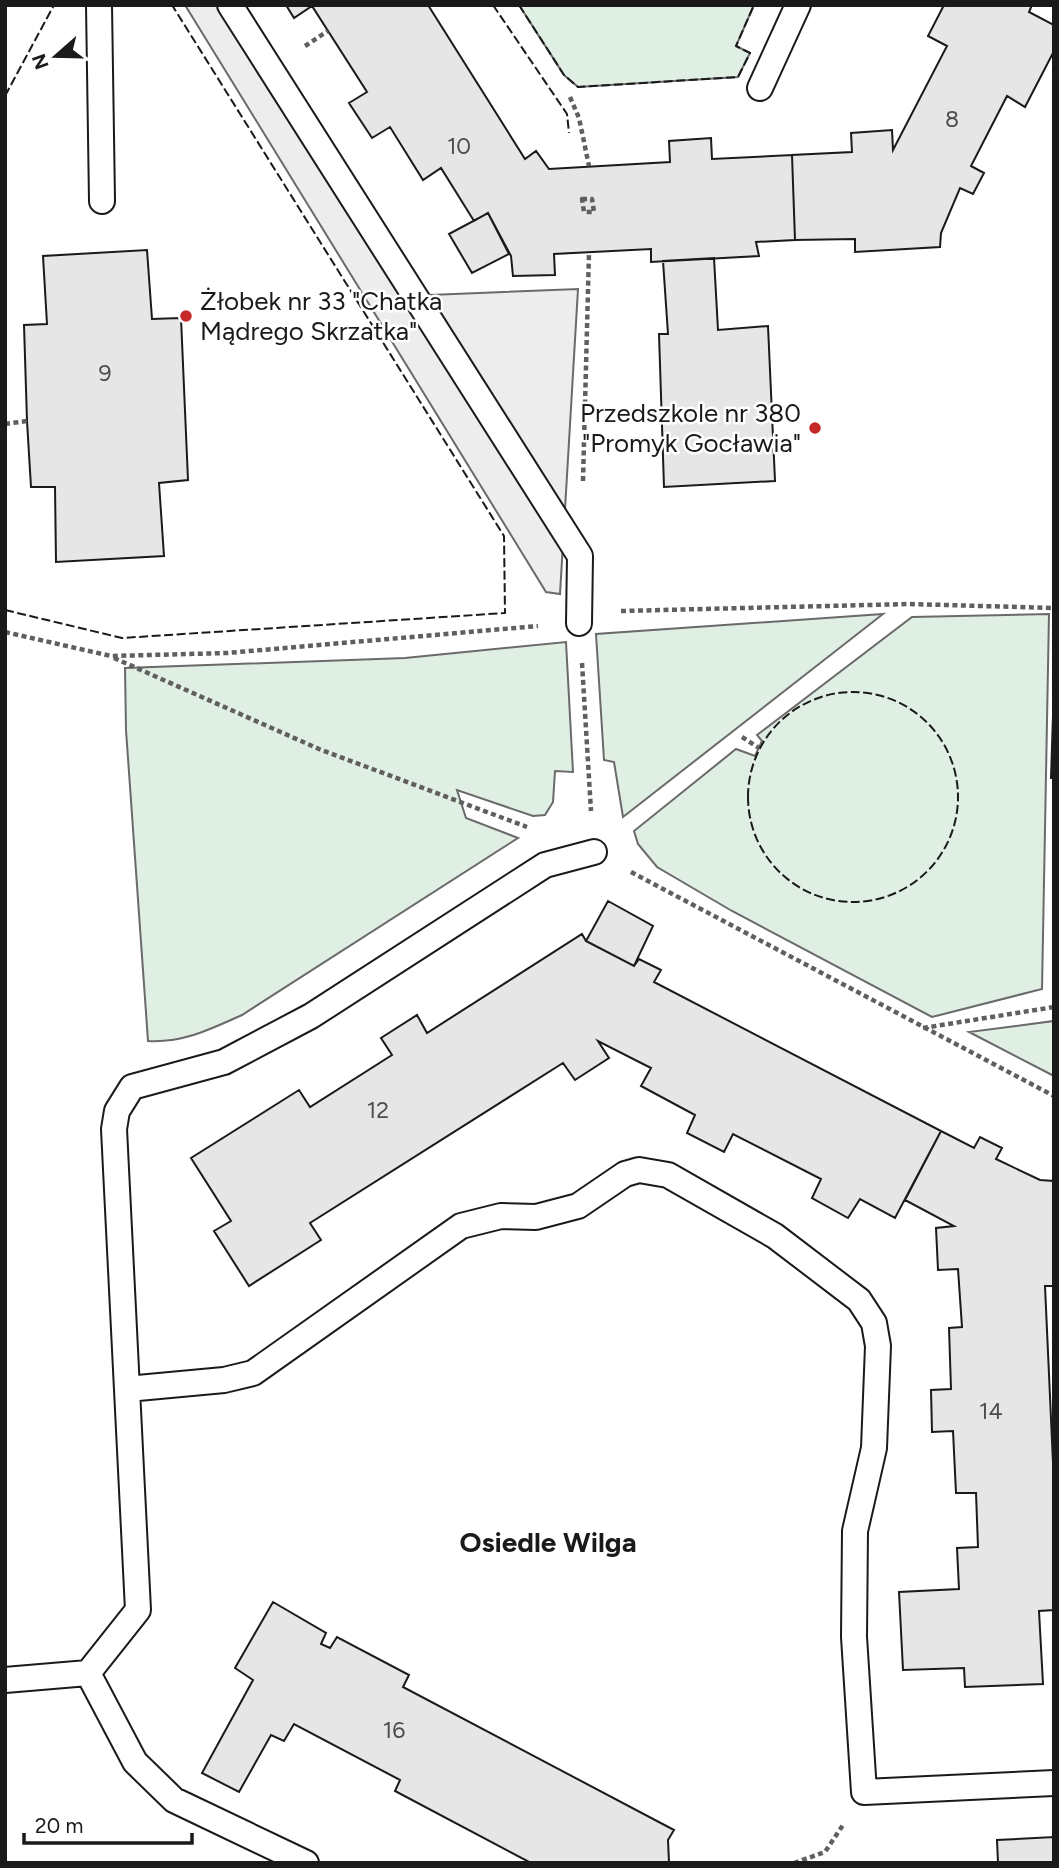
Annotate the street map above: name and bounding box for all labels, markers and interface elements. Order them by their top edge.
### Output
north arrow [21,21,91,91]
text: N [27,51,54,72]
house number: 8 [945,105,959,133]
house number: 10 [447,132,471,160]
place label: Żłobek nr 33 "Chatka Mądrego Skrzatka" [200,285,442,347]
marker: Żłobek nr 33 "Chatka Mądrego Skrzatka" [178,308,194,324]
house number: 9 [98,359,112,387]
place label: Przedszkole nr 380 "Promyk Gocławia" [580,397,801,459]
marker: Przedszkole nr 380 "Promyk Gocławia" [807,420,823,436]
house number: 12 [367,1096,389,1124]
house number: 14 [979,1397,1003,1425]
district label: Osiedle Wilga [459,1525,637,1559]
house number: 16 [383,1716,405,1744]
scale bar [24,1801,192,1845]
text: 20 m [35,1813,83,1838]

